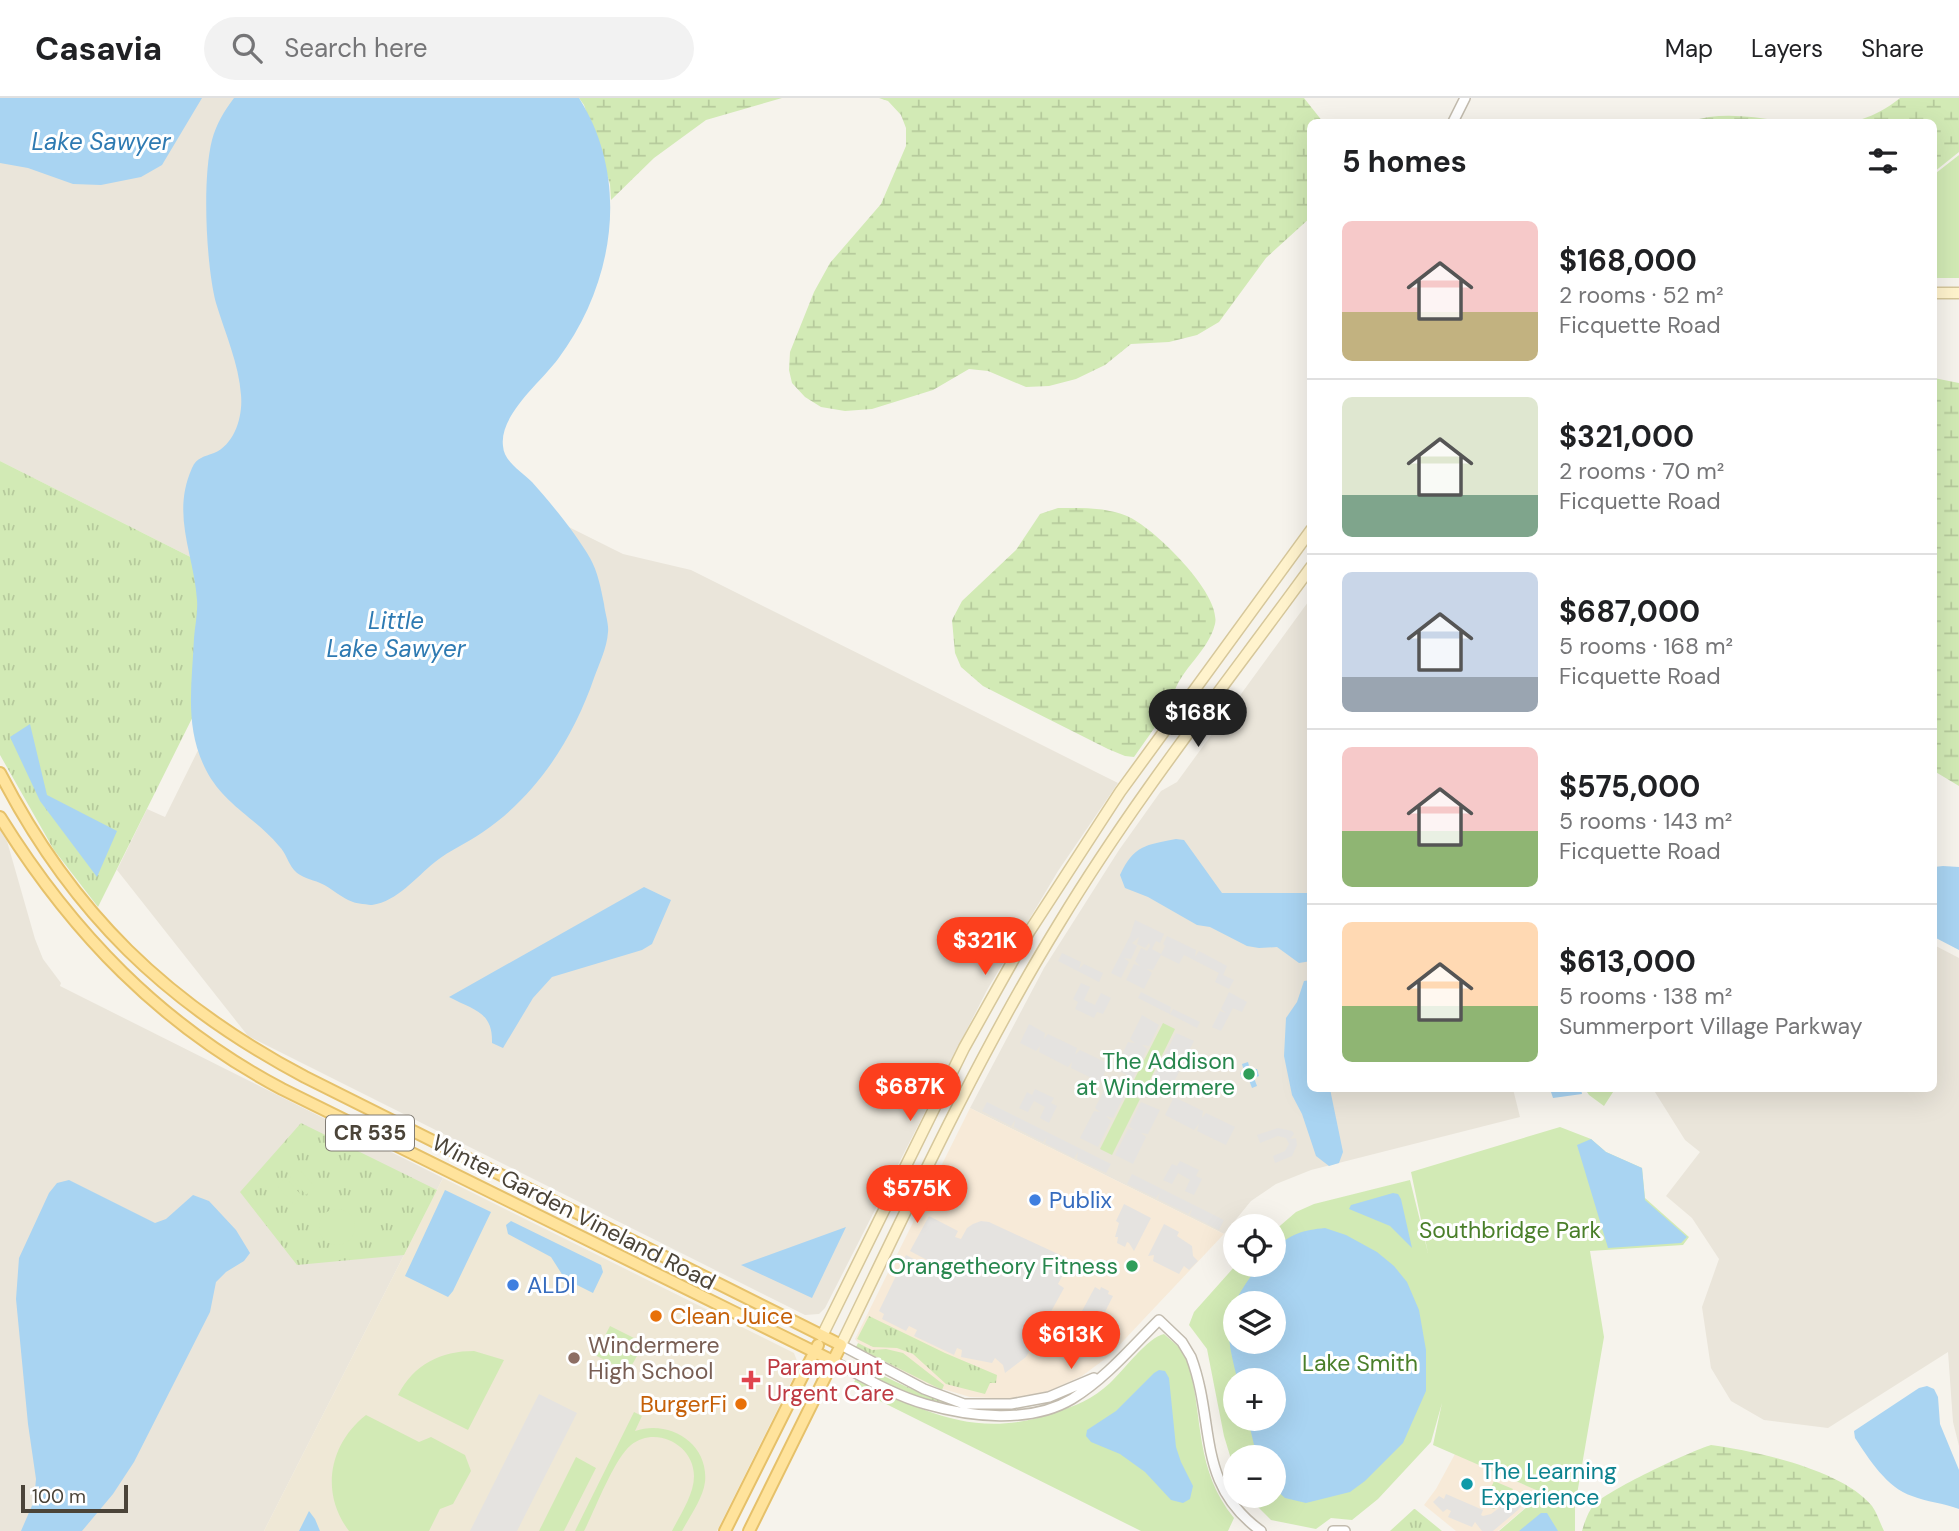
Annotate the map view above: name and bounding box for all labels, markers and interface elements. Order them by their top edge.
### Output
search box [204,17,694,80]
text: Casavia [35,27,162,70]
icon: search [228,29,266,67]
text: Search here [284,31,428,65]
text: Map [1665,33,1713,64]
text: Layers [1751,33,1823,64]
text: Share [1861,33,1924,64]
water label: Lake Sawyer [31,126,172,157]
text: 5 homes [1342,142,1467,181]
icon: filters [1864,142,1902,180]
text: $168,000 [1559,241,1697,280]
icon: home [1398,249,1482,333]
text: 2 rooms · 52 m² [1559,280,1724,310]
text: Ficquette Road [1559,310,1721,340]
text: $321,000 [1559,417,1694,456]
icon: home [1398,425,1482,509]
text: 2 rooms · 70 m² [1559,456,1724,486]
text: Ficquette Road [1559,486,1721,516]
text: $687,000 [1559,592,1700,631]
icon: home [1398,600,1482,684]
water label: Little Lake Sawyer [326,605,467,664]
text: 5 rooms · 168 m² [1559,631,1733,661]
text: Ficquette Road [1559,661,1721,691]
pin: $168K [1149,690,1247,749]
text: $168K [1165,697,1231,727]
text: $575,000 [1559,767,1700,806]
icon: home [1398,775,1482,859]
text: 5 rooms · 143 m² [1559,806,1732,836]
text: Ficquette Road [1559,836,1721,866]
pin: $321K [936,918,1034,977]
text: $321K [953,925,1017,955]
text: $613,000 [1559,942,1696,981]
icon: home [1398,950,1482,1034]
text: 5 rooms · 138 m² [1559,981,1732,1011]
text: Summerport Village Parkway [1559,1011,1863,1041]
place label: The Addison at Windermere [1076,1046,1235,1102]
pin: $687K [861,1063,959,1123]
marker: The Addison at Windermere [1241,1066,1257,1082]
text: $687K [875,1071,945,1101]
road number: CR 535 [326,1116,414,1150]
street label: Winter Garden Vineland Road [427,1127,721,1297]
pin: $575K [868,1166,966,1225]
text: $575K [882,1173,952,1203]
place label: Publix [1049,1185,1112,1215]
marker: Publix [1027,1192,1043,1208]
map controls [1223,1214,1286,1508]
button: locate [1223,1214,1286,1277]
park label: Southbridge Park [1419,1215,1602,1245]
place label: Orangetheory Fitness [888,1251,1118,1281]
marker: Orangetheory Fitness [1124,1258,1140,1274]
place label: ALDI [527,1270,576,1300]
marker: ALDI [505,1277,521,1293]
button: layers [1223,1291,1286,1354]
place label: Clean Juice [670,1301,793,1331]
marker: Clean Juice [648,1308,664,1324]
pin: $613K [1022,1312,1120,1371]
text: $613K [1038,1319,1104,1349]
place label: Windermere High School [588,1330,720,1386]
park label: Lake Smith [1302,1348,1418,1378]
marker: Windermere High School [566,1350,582,1366]
place label: Paramount Urgent Care [767,1352,894,1408]
button: + [1223,1368,1286,1431]
marker: Paramount Urgent Care [741,1370,761,1390]
place label: BurgerFi [640,1389,727,1419]
marker: BurgerFi [733,1396,749,1412]
button: − [1223,1445,1286,1508]
place label: The Learning Experience [1481,1456,1617,1512]
marker: The Learning Experience [1459,1476,1475,1492]
scale bar [21,1482,128,1514]
text: 100 m [32,1484,86,1509]

